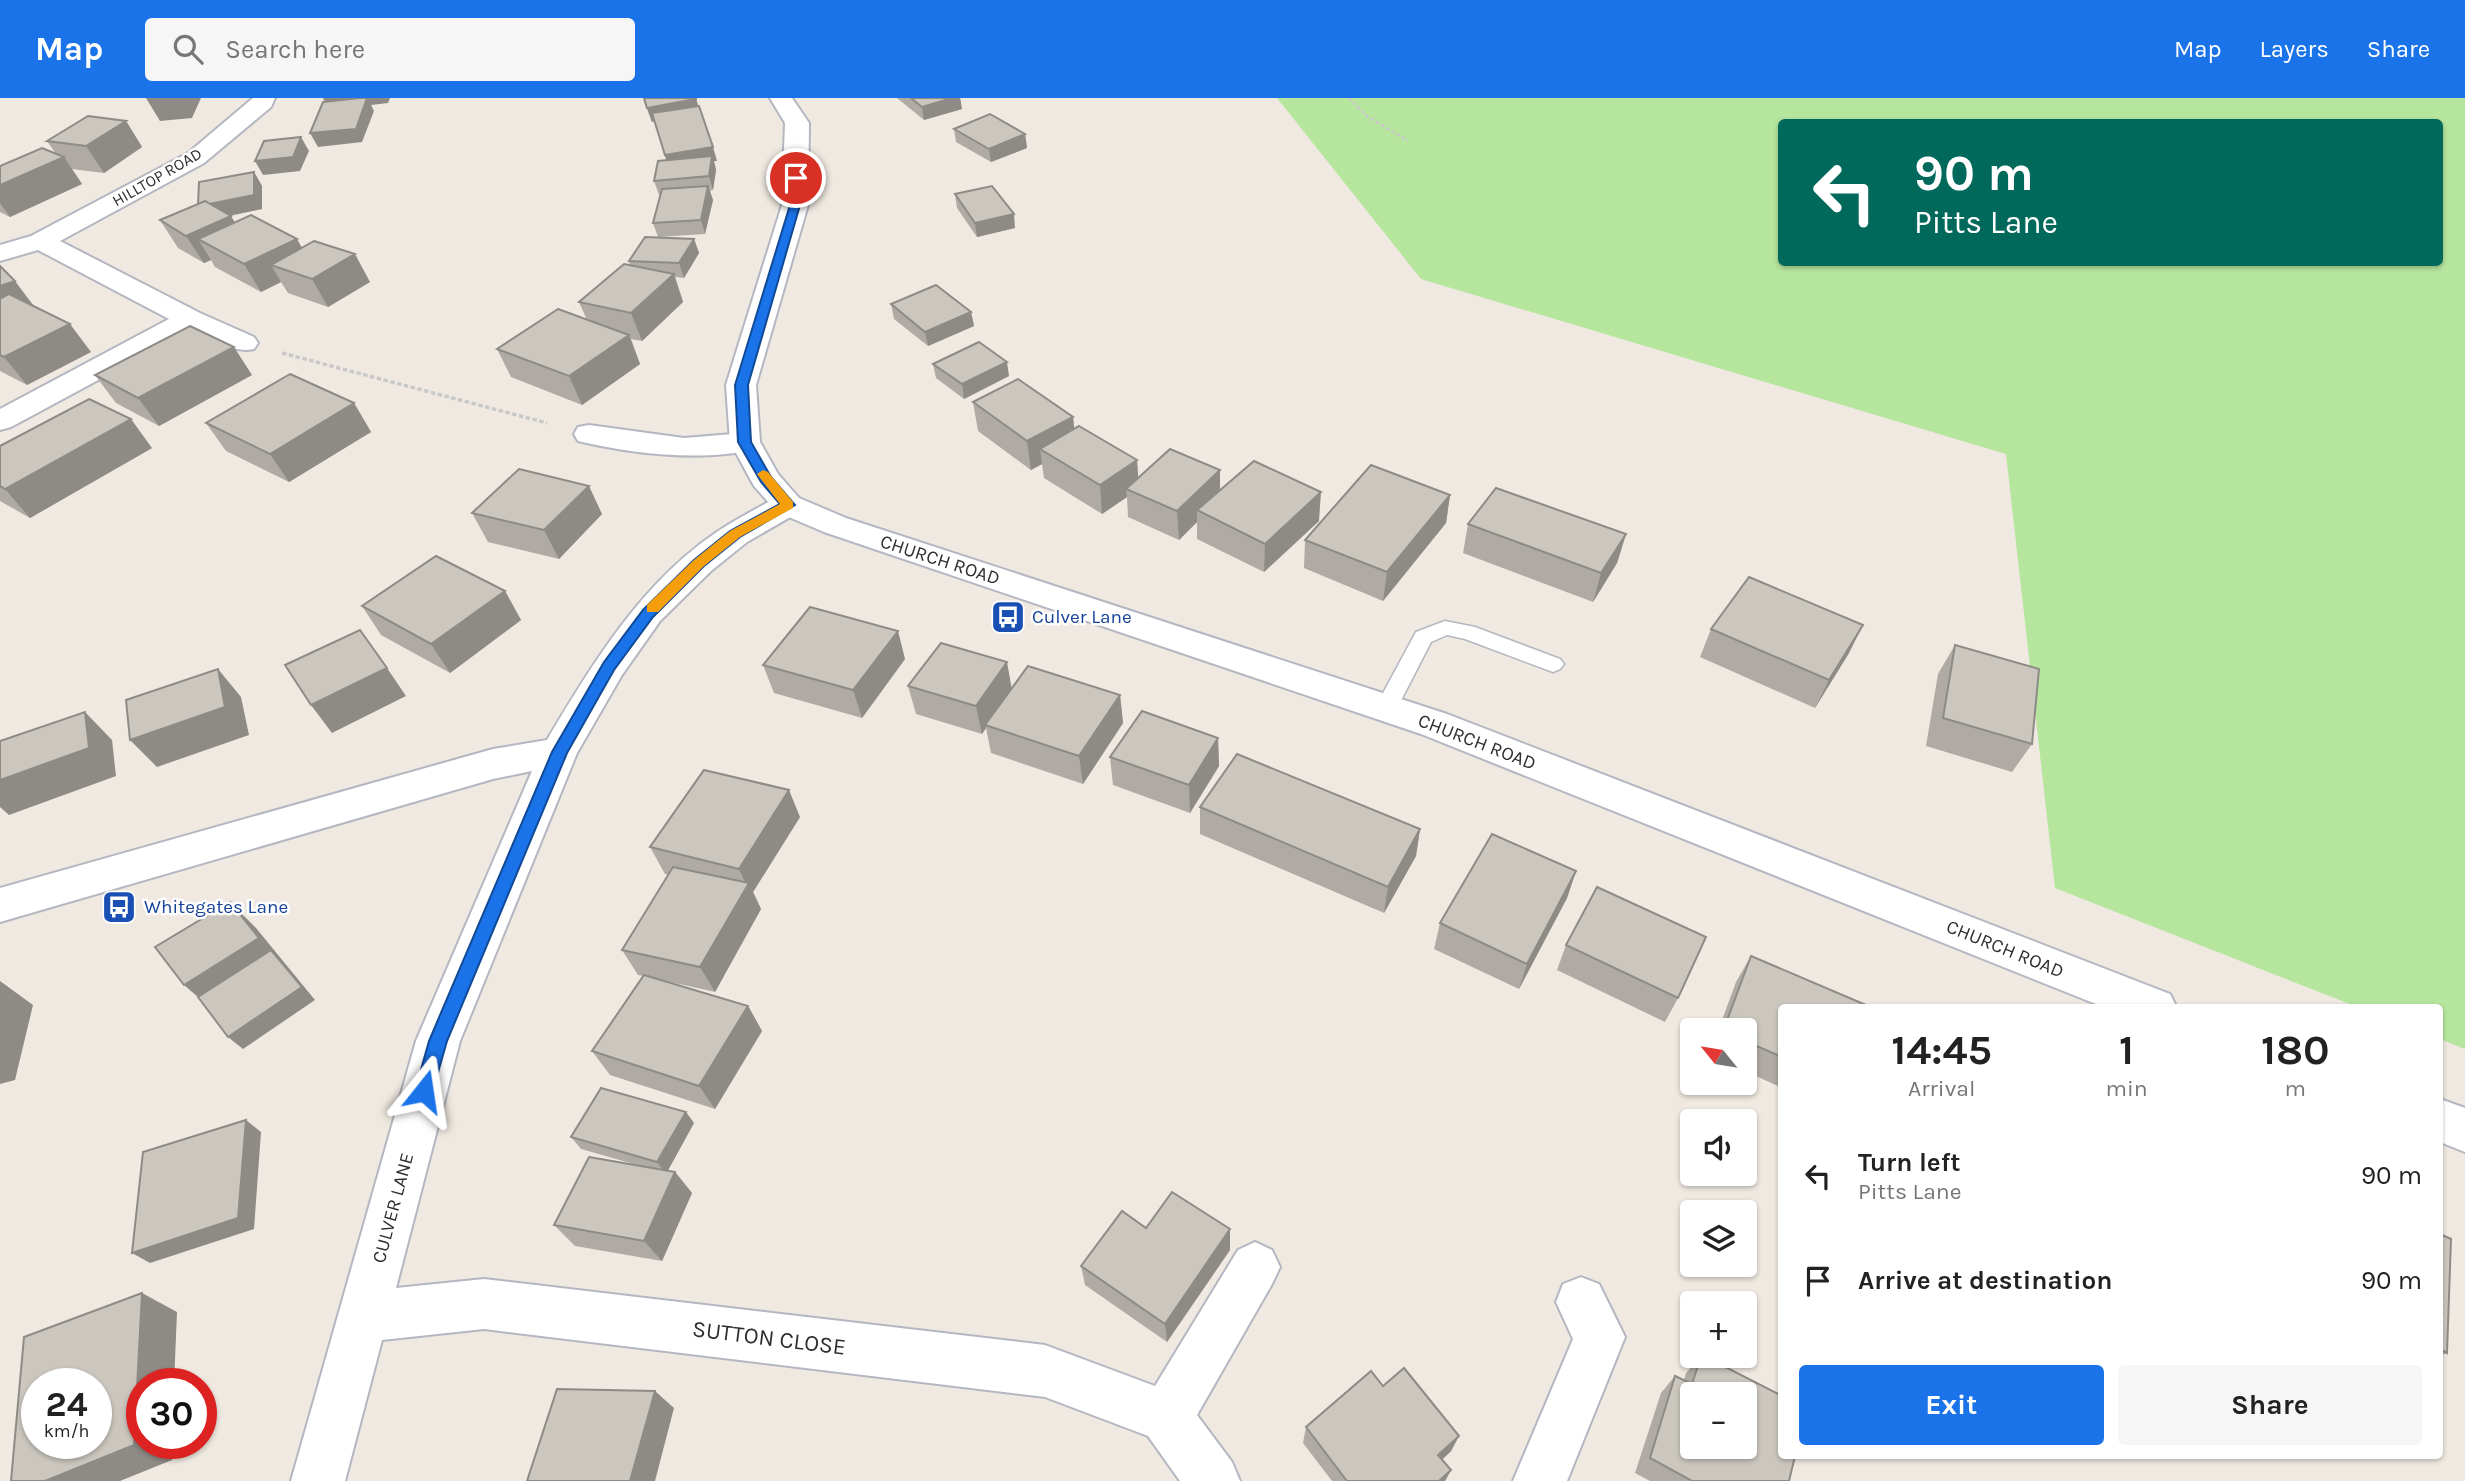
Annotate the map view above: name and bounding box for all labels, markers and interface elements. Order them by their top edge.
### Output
search box [145,18,635,81]
text: Map [35,30,103,68]
icon: search [169,30,207,68]
text: Search here [225,34,365,65]
text: Map [2174,35,2222,63]
text: Layers [2260,35,2329,63]
text: Share [2367,35,2430,63]
street label: HILLTOP ROAD [109,144,205,210]
text: 90 m [1914,145,2034,202]
icon: left [1799,147,1890,238]
pin [766,148,826,208]
icon: arrive [777,159,815,197]
text: Pitts Lane [1914,204,2058,241]
street label: CHURCH ROAD [877,530,1003,590]
bus stop icon: Culver Lane [989,598,1027,636]
place label: Culver Lane [1032,606,1132,628]
street label: CHURCH ROAD [1415,709,1539,775]
bus stop icon: Whitegates Lane [100,888,138,926]
place label: Whitegates Lane [144,896,288,918]
street label: CHURCH ROAD [1943,915,2067,983]
north arrow [1680,1018,1757,1096]
map controls [1680,1018,1757,1459]
text: 14:45 [1891,1025,1992,1075]
text: 1 [2119,1025,2134,1075]
text: 180 [2261,1025,2330,1075]
position arrow [387,1054,461,1128]
text: Arrival [1908,1075,1975,1102]
text: min [2105,1075,2148,1102]
text: m [2285,1075,2306,1102]
button: sound [1680,1109,1757,1186]
text: Turn left [1858,1147,1960,1178]
street label: CULVER LANE [368,1151,418,1265]
icon: left [1799,1157,1837,1195]
text: 90 m [2361,1160,2422,1191]
text: Pitts Lane [1858,1178,1962,1205]
button: layers [1680,1200,1757,1277]
icon: arrive [1799,1262,1837,1300]
text: Arrive at destination [1858,1265,2112,1296]
text: 90 m [2361,1265,2422,1296]
button: + [1680,1291,1757,1368]
street label: SUTTON CLOSE [691,1315,847,1361]
button: Exit [1799,1365,2104,1445]
button: Share [2118,1365,2422,1445]
speed limit sign: 30 [126,1368,217,1459]
button: − [1680,1382,1757,1459]
text: 24 [46,1384,88,1425]
text: km/h [44,1420,89,1442]

